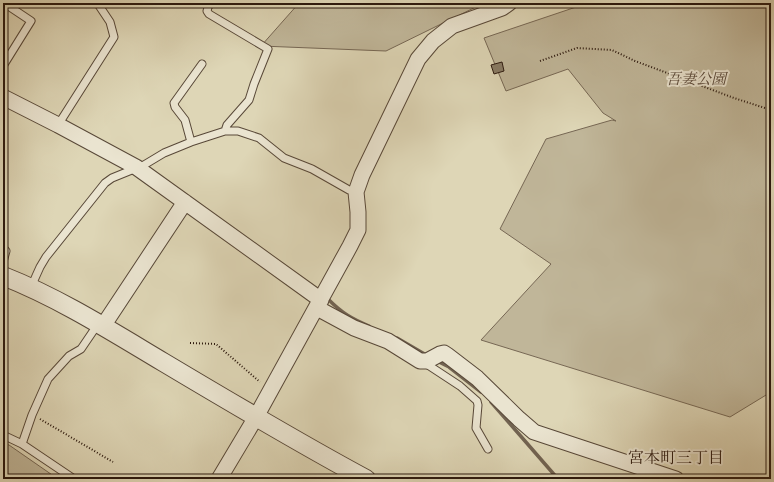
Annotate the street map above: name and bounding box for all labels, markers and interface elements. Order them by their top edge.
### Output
park label: 吾妻公園 [666,69,729,89]
district label: 宮本町三丁目 [628,447,724,469]

